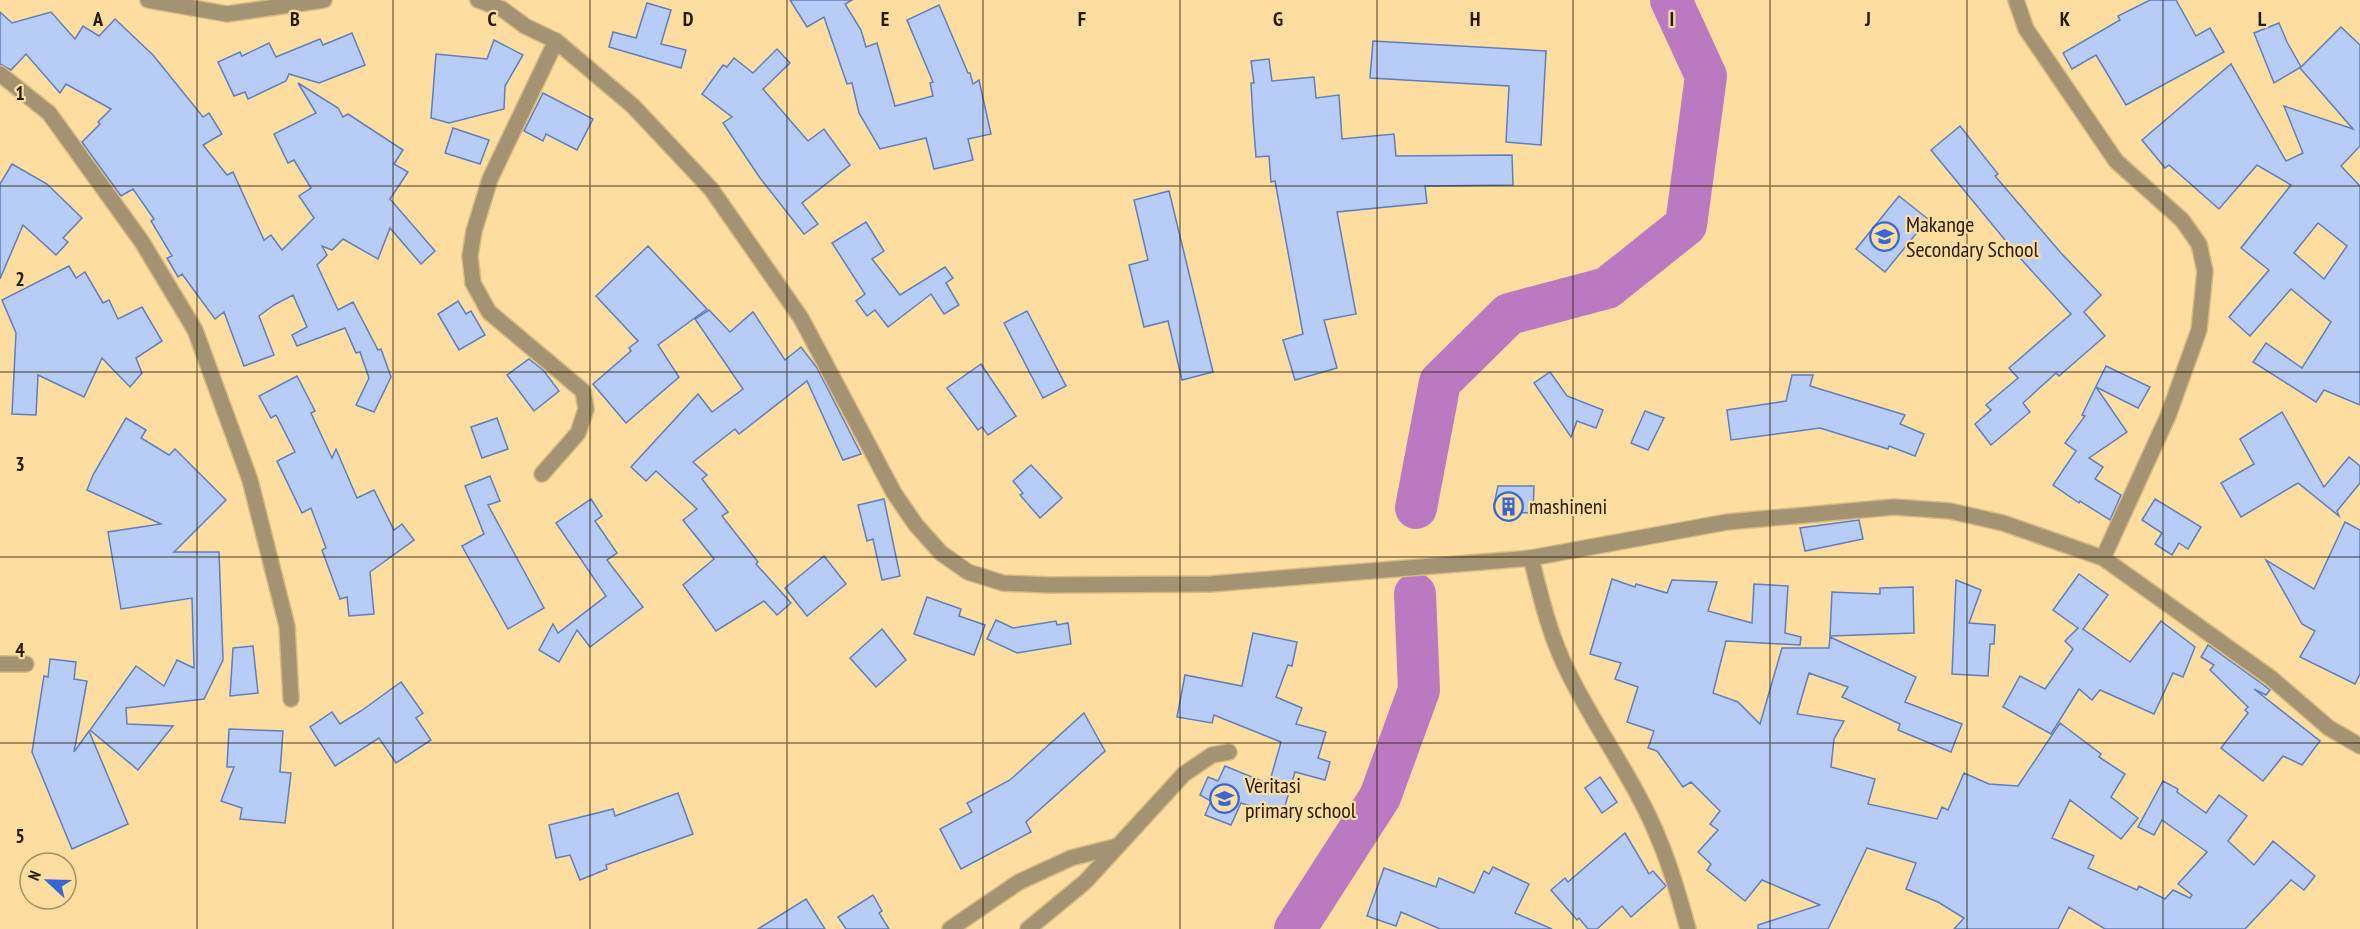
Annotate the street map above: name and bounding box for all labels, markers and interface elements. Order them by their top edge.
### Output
text: A [92,6,104,32]
text: B [290,6,300,32]
text: C [487,6,497,32]
text: D [683,6,694,32]
text: E [881,6,889,32]
text: F [1078,6,1086,32]
text: G [1273,6,1283,32]
text: H [1470,6,1480,32]
text: I [1670,6,1674,32]
text: J [1864,6,1871,32]
text: K [2060,6,2071,32]
text: L [2258,6,2267,32]
text: 1 [15,80,25,106]
place label: Makange Secondary School [1906,210,2040,263]
school or university icon: Makange Secondary School [1869,221,1901,253]
text: 2 [15,266,25,292]
text: 3 [15,451,25,477]
building icon: mashineni [1492,490,1524,522]
place label: mashineni [1529,492,1607,520]
text: 4 [15,637,25,663]
place label: Veritasi primary school [1244,771,1357,824]
school or university icon: Veritasi primary school [1208,782,1240,814]
text: 5 [15,823,25,849]
north arrow [18,851,78,911]
text: N [23,868,45,883]

